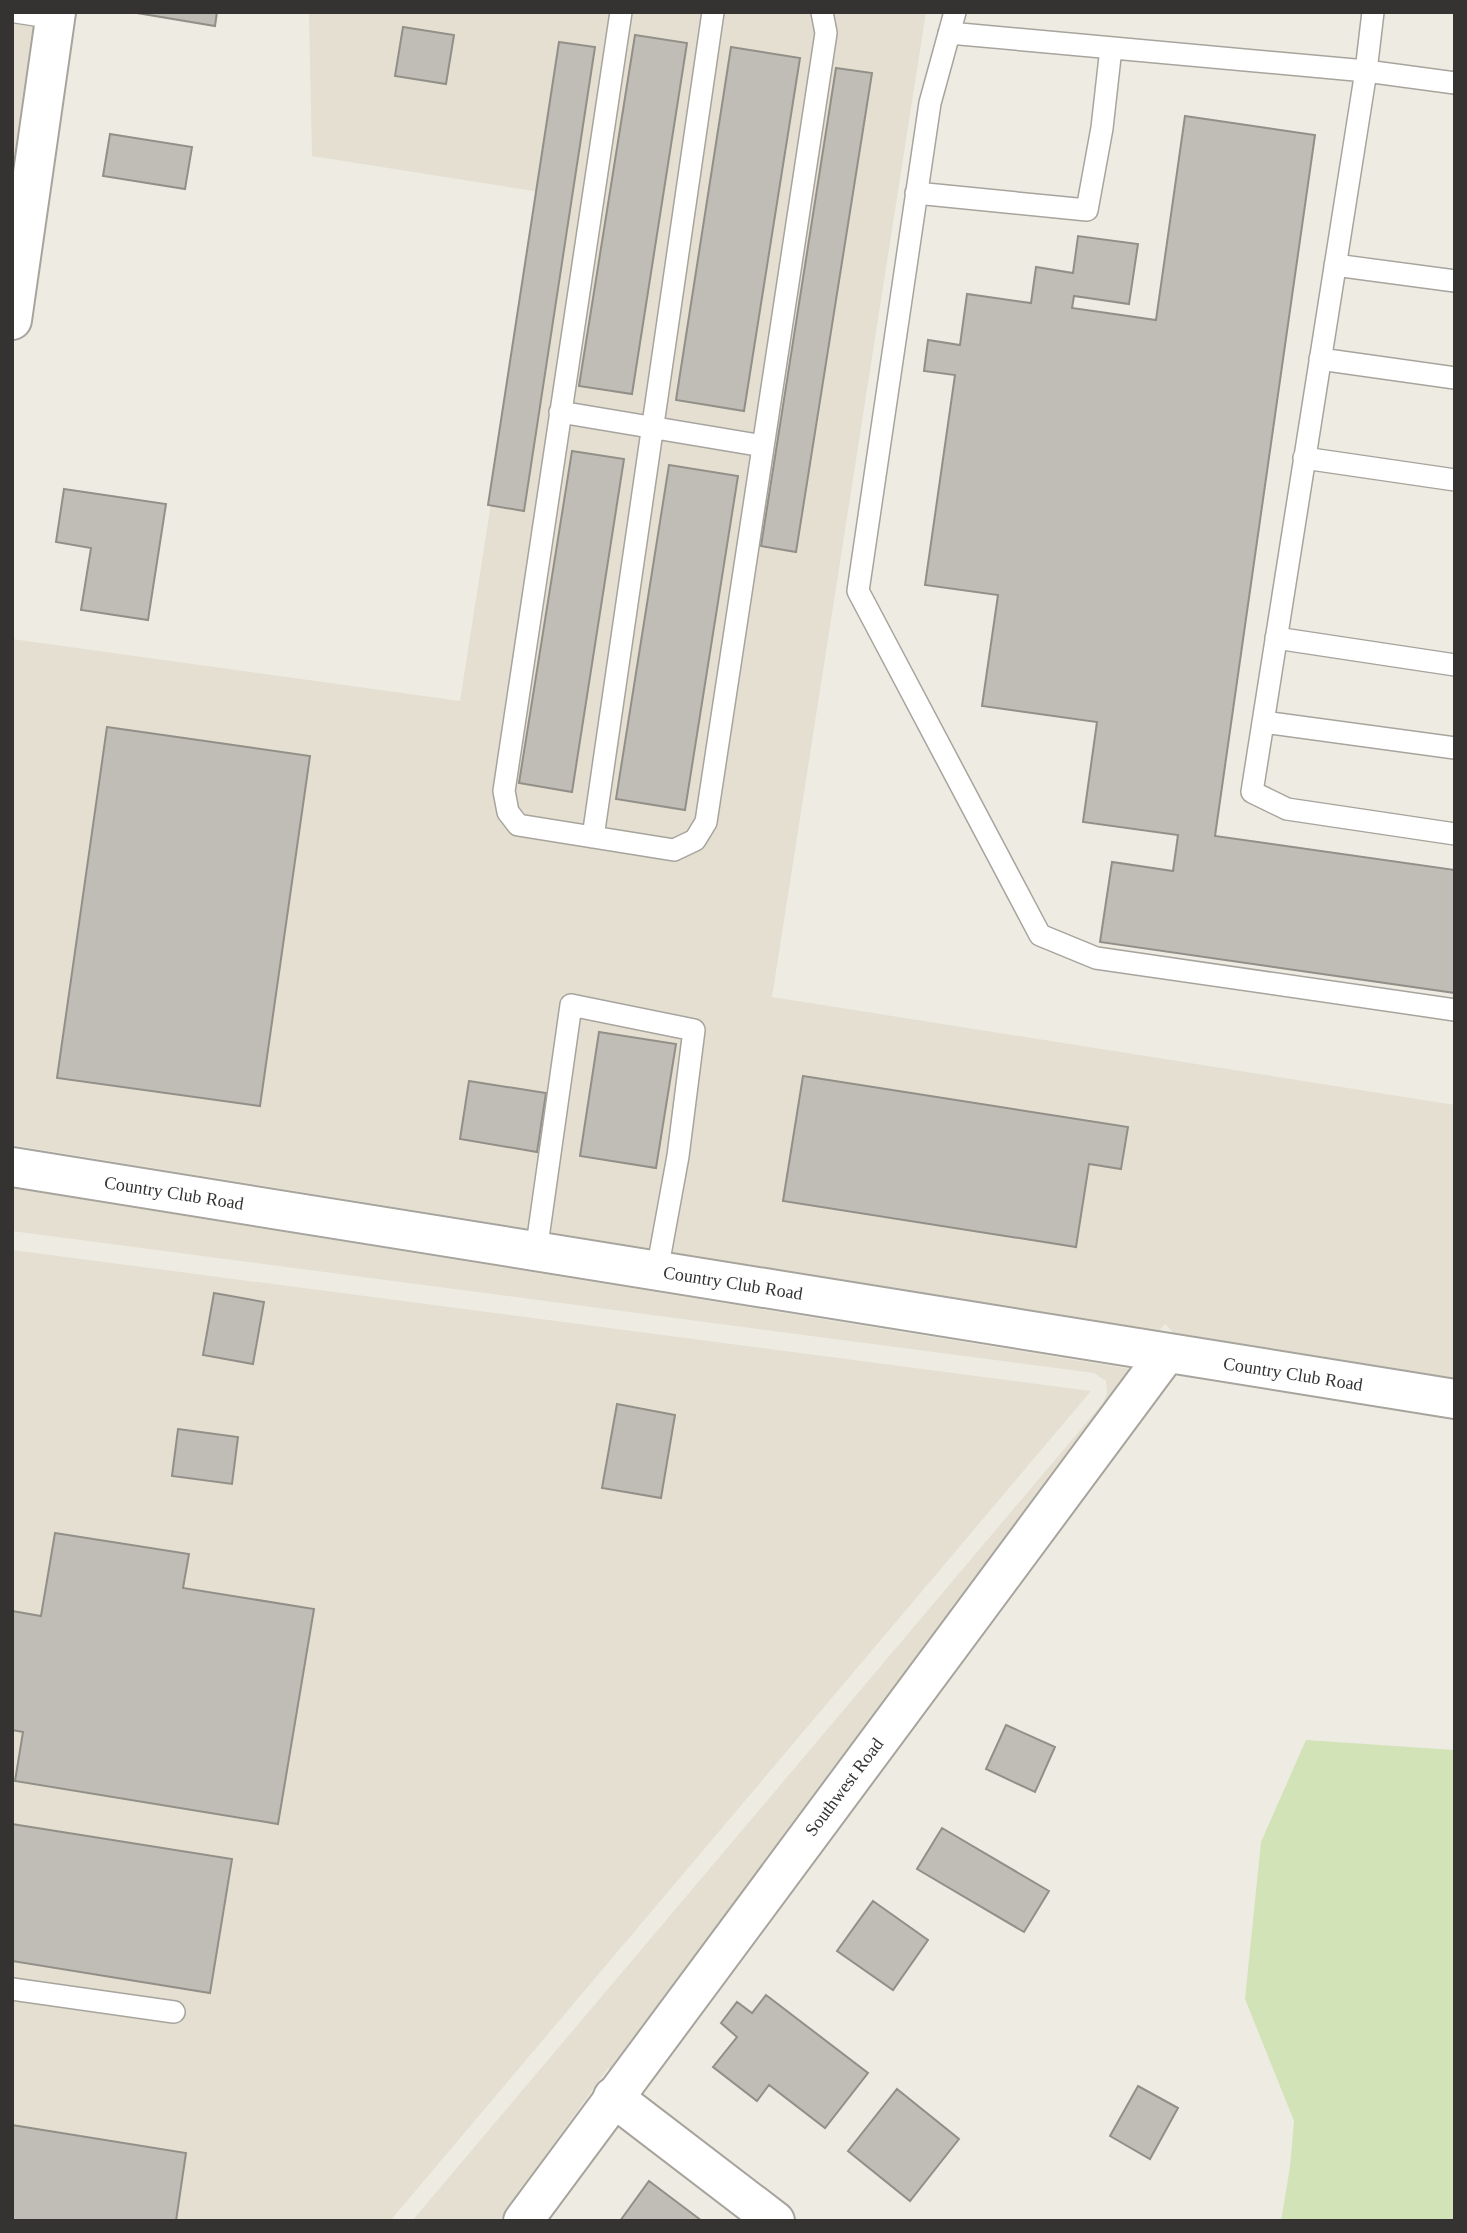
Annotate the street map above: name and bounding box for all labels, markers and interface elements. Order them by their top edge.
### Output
street label: Country Club Road [103,1172,245,1214]
street label: Country Club Road [662,1262,804,1304]
street label: Country Club Road [1222,1353,1364,1395]
street label: Southwest Road [801,1734,887,1840]

